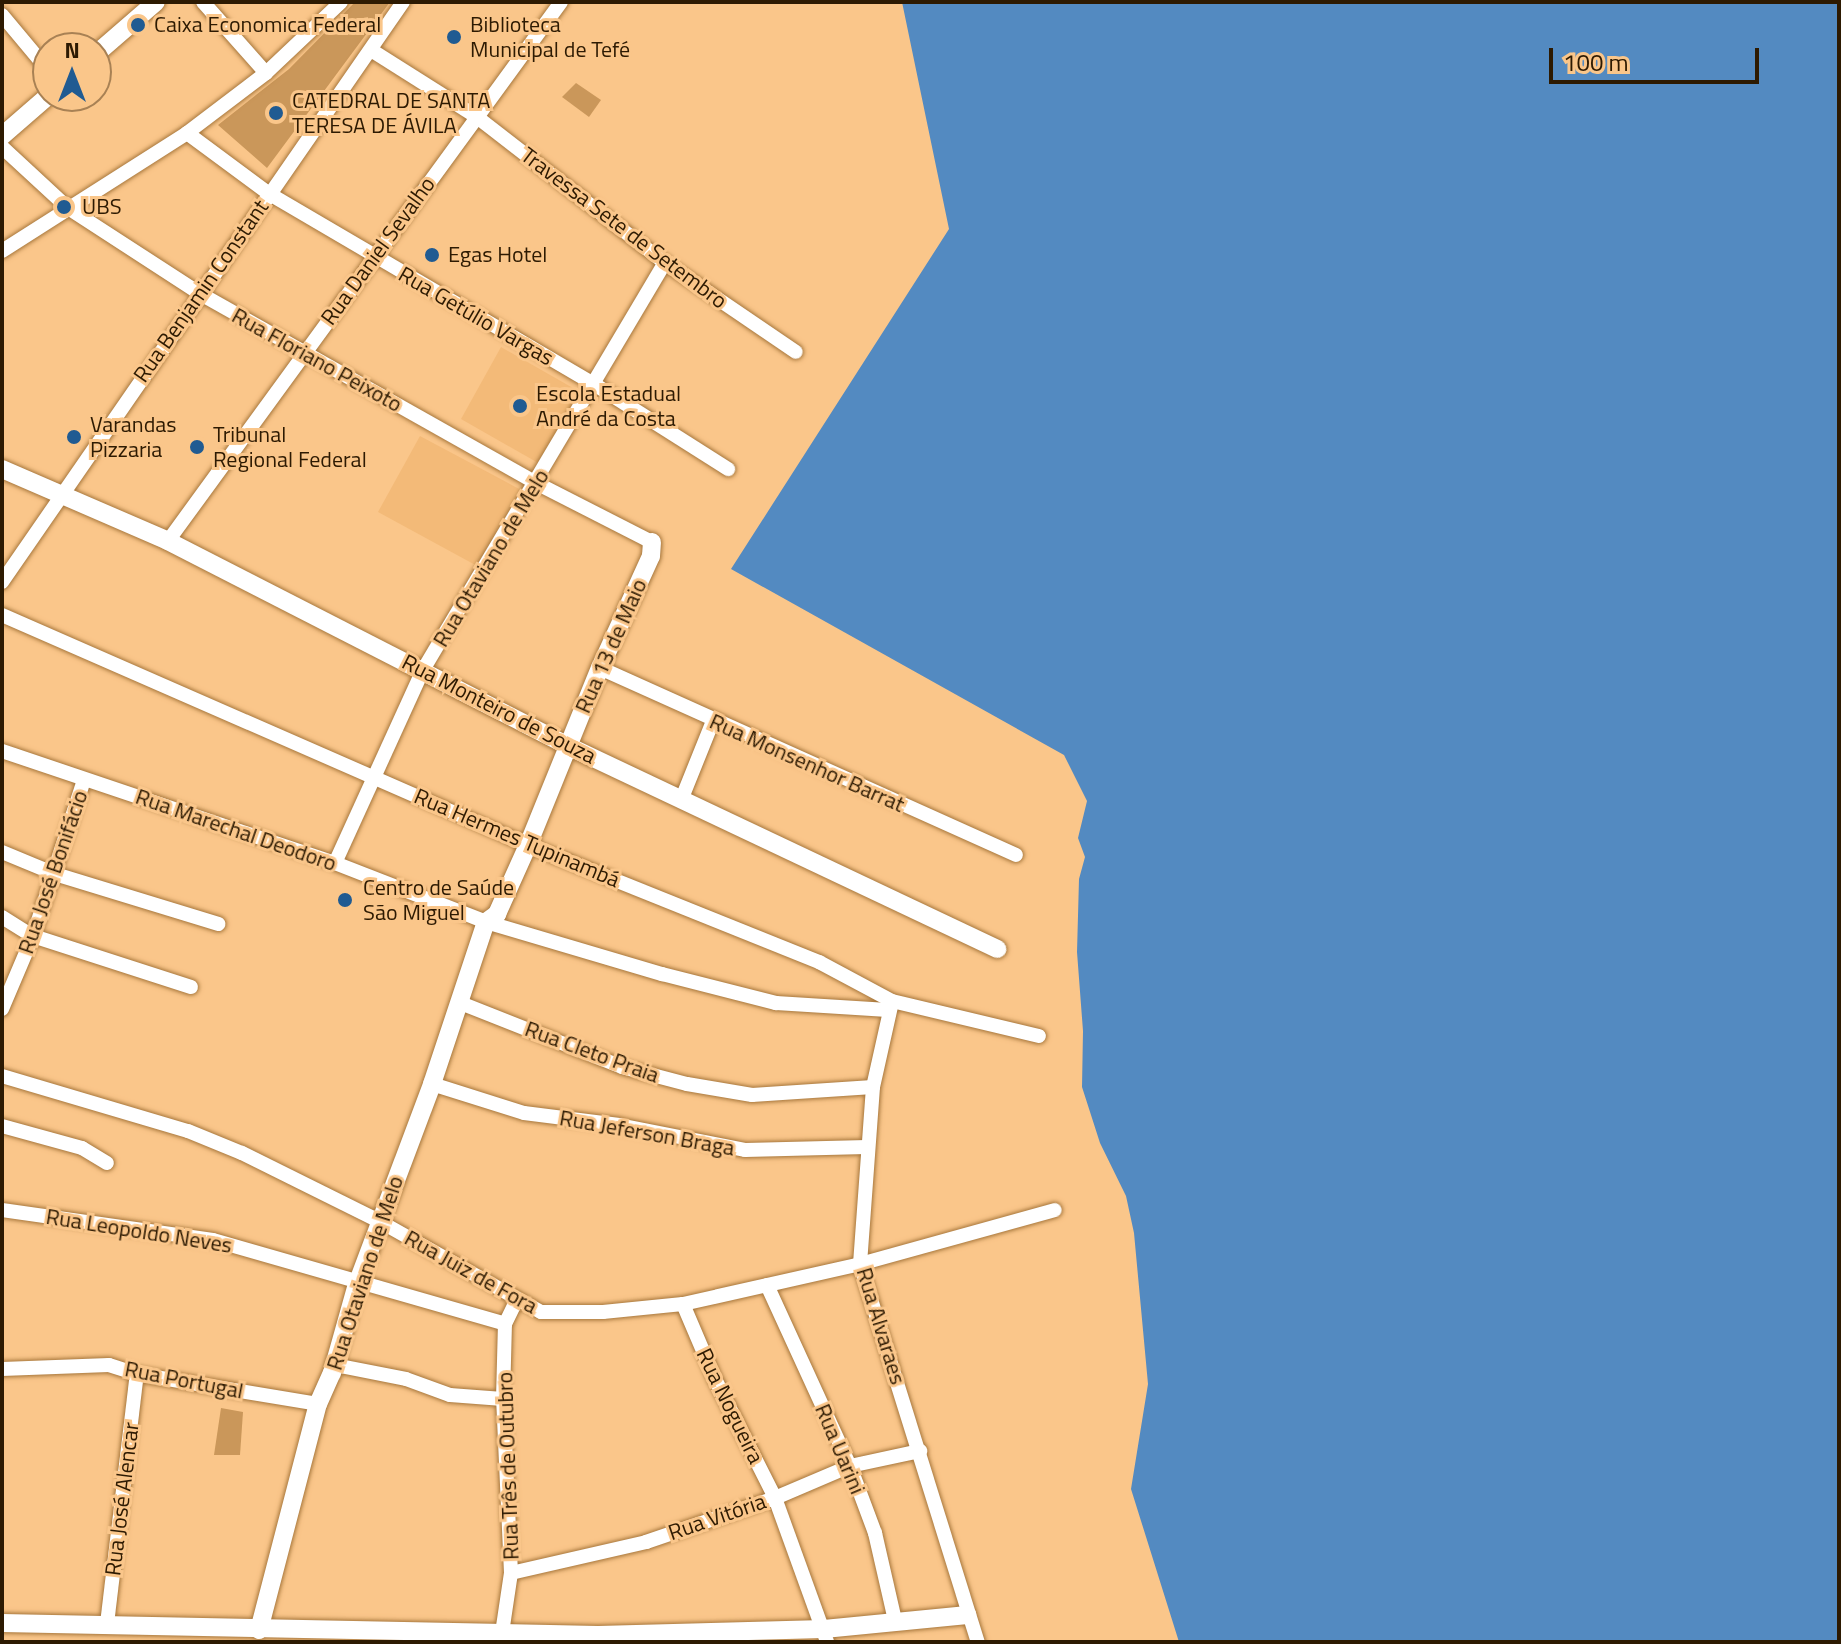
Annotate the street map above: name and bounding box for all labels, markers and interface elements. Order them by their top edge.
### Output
place label: Biblioteca Municipal de Tefé [470,11,630,62]
place label: Caixa Economica Federal [154,12,381,38]
marker: Caixa Economica Federal [129,16,147,34]
marker: Biblioteca Municipal de Tefé [445,28,463,46]
north arrow [32,32,112,112]
scale bar [1553,32,1763,82]
text: N [64,33,80,67]
text: 100 m [1563,44,1629,80]
place label: CATEDRAL DE SANTA TERESA DE ÁVILA [292,87,490,138]
marker: CATEDRAL DE SANTA TERESA DE ÁVILA [267,104,285,122]
street label: Travessa Sete de Setembro [516,142,732,314]
street label: Rua Daniel Sevalho [315,172,441,330]
place label: UBS [82,194,122,220]
street label: Rua Benjamin Constant [128,195,274,387]
marker: UBS [53,196,75,218]
place label: Egas Hotel [448,242,547,268]
marker: Egas Hotel [423,246,441,264]
street label: Rua Getúlio Vargas [394,261,558,371]
street label: Rua Floriano Peixoto [227,302,407,418]
place label: Escola Estadual André da Costa [536,380,681,432]
marker: Escola Estadual André da Costa [511,397,529,415]
place label: Varandas Pizzaria [90,411,177,462]
place label: Tribunal Regional Federal [213,421,367,472]
marker: Varandas Pizzaria [65,428,83,446]
marker: Tribunal Regional Federal [188,438,206,456]
street label: Rua Otaviano de Melo [428,464,554,652]
street label: Rua 13 de Maio [570,575,652,717]
street label: Rua Monteiro de Souza [398,649,600,769]
street label: Rua Monsenhor Barrat [706,708,908,818]
street label: Rua Marechal Deodoro [132,783,340,877]
street label: Rua Hermes Tupinambá [410,783,624,893]
street label: Rua José Bonifácio [13,787,93,957]
place label: Centro de Saúde São Miguel [363,874,514,926]
marker: Centro de Saúde São Miguel [334,889,356,911]
street label: Rua Cleto Praia [521,1016,663,1088]
street label: Rua Jeferson Braga [557,1105,737,1161]
street label: Rua Otaviano de Melo [321,1173,409,1373]
street label: Rua Leopoldo Neves [44,1203,234,1259]
street label: Rua Juiz de Fora [400,1225,542,1319]
street label: Rua Alvaraes [851,1264,911,1388]
street label: Rua Nogueira [691,1344,769,1468]
street label: Rua Portugal [123,1356,245,1404]
street label: Rua Três de Outubro [492,1372,524,1560]
street label: Rua Uarini [809,1400,871,1498]
street label: Rua José Alencar [99,1421,145,1577]
street label: Rua Vitória [665,1488,769,1546]

